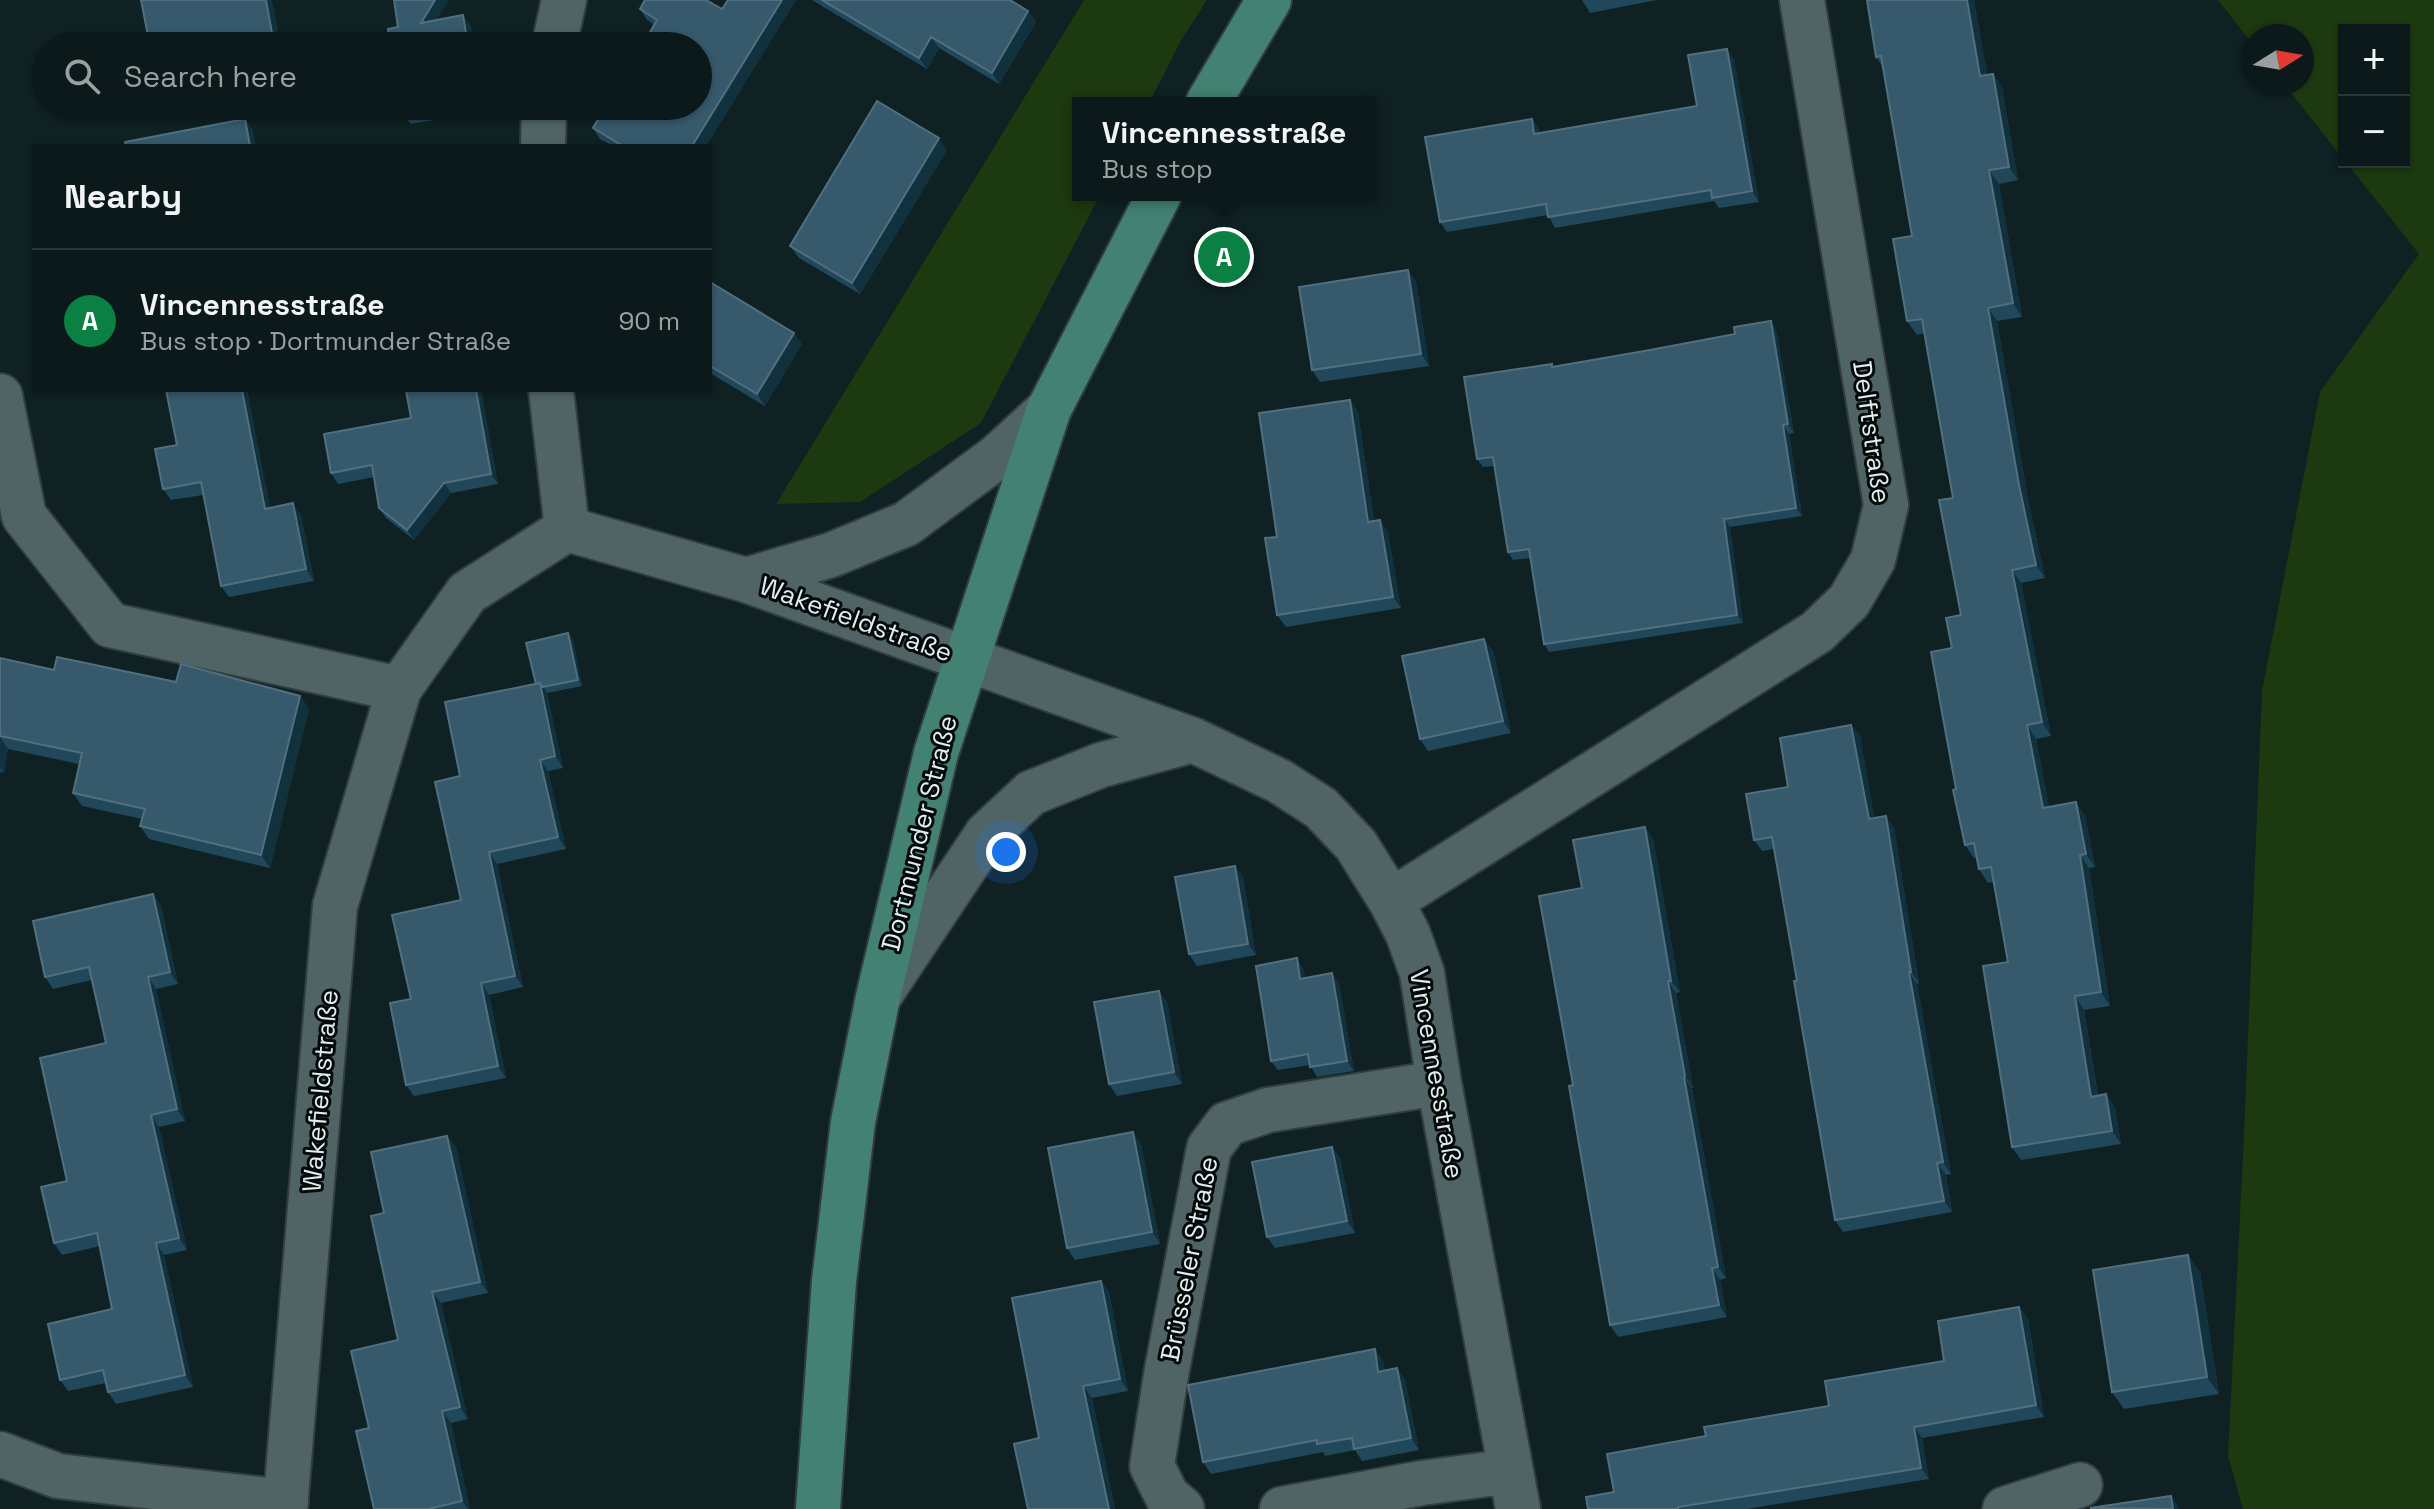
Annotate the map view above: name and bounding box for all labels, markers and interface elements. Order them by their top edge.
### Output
north arrow [2242,24,2314,96]
map controls [2338,24,2410,168]
button: + [2338,24,2410,96]
search box [32,32,712,120]
icon: search [60,54,104,98]
text: Search here [124,57,297,96]
button: − [2338,96,2410,168]
popup [1072,97,1376,201]
text: Vincennesstraße [1102,113,1346,152]
text: Bus stop [1102,152,1213,186]
text: Nearby [64,175,182,218]
pin: A [1198,227,1250,287]
text: Vincennesstraße [140,285,385,324]
text: A [82,304,98,338]
text: 90 m [618,304,680,338]
text: Bus stop · Dortmunder Straße [140,324,511,358]
street label: Delftstraße [1845,359,1899,505]
street label: Wakefieldstraße [755,568,957,670]
street label: Dortmunder Straße [873,712,965,954]
your location [986,832,1026,872]
street label: Vincennesstraße [1402,967,1472,1181]
street label: Wakefieldstraße [294,989,346,1193]
street label: Brüsseler Straße [1152,1154,1226,1364]

